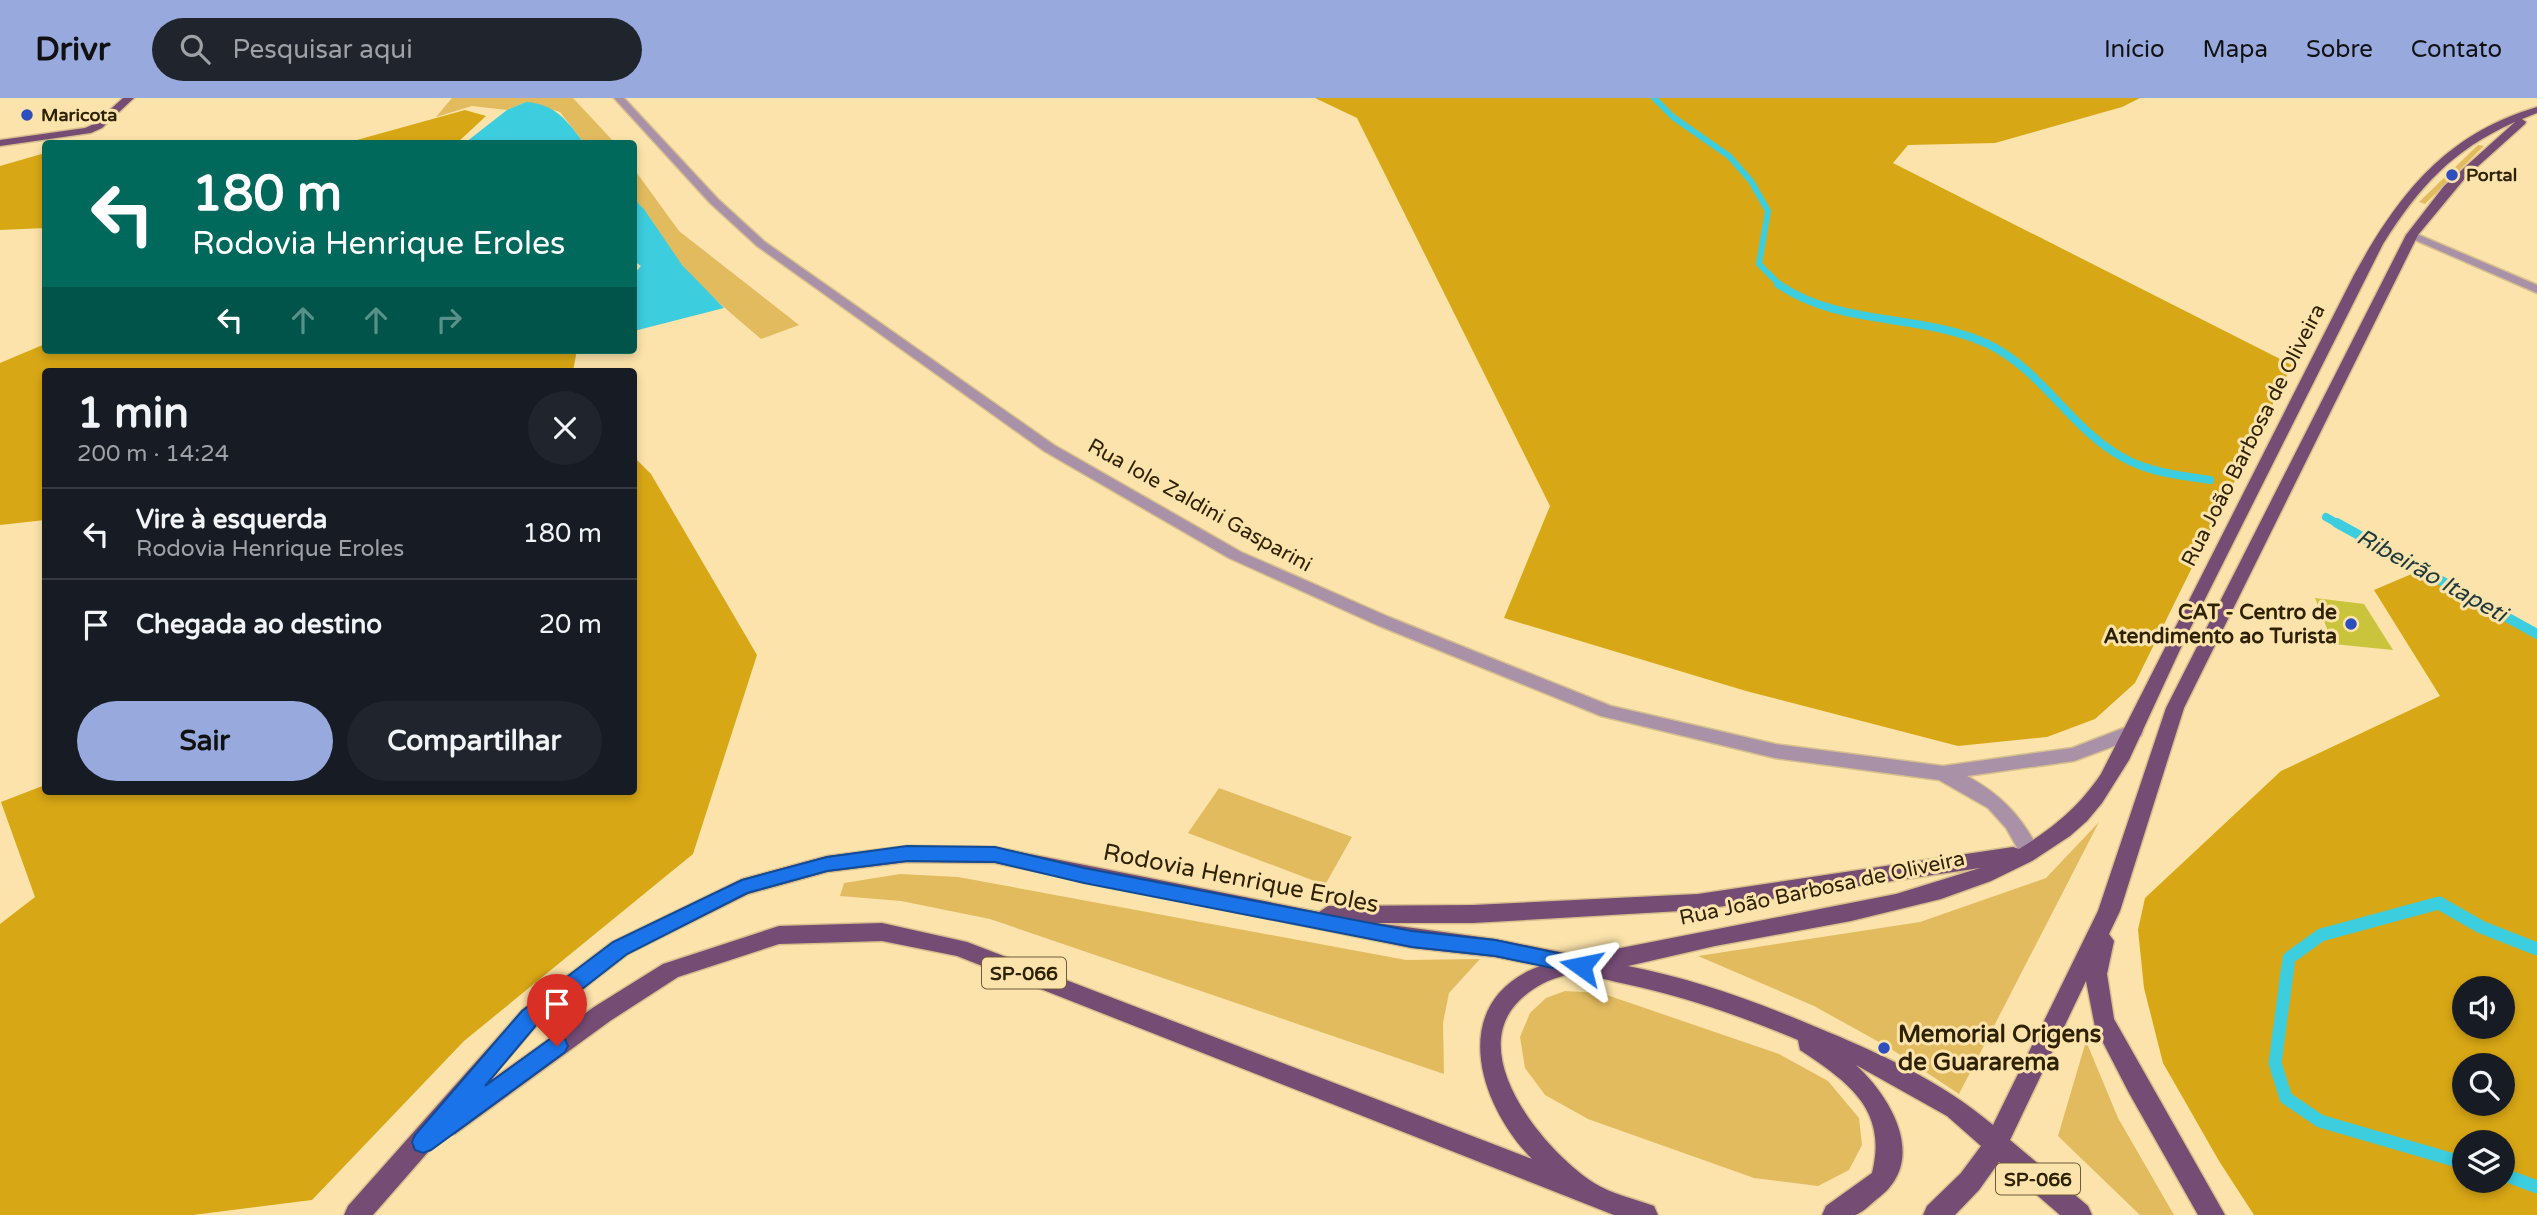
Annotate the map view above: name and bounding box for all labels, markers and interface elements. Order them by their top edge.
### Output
search box [152,18,642,81]
text: Drivr [35,30,110,69]
icon: search [176,30,214,68]
text: Pesquisar aqui [232,34,413,65]
text: Início [2104,35,2165,64]
text: Mapa [2203,35,2268,64]
text: Sobre [2306,35,2373,64]
text: Contato [2411,35,2502,64]
place label: Maricota [41,104,117,126]
marker: Maricota [19,107,35,123]
place label: Portal [2466,164,2517,186]
text: 180 m [192,165,342,224]
marker: Portal [2444,167,2460,183]
icon: left [77,168,168,259]
text: Rodovia Henrique Eroles [192,225,565,263]
street label: Rua João Barbosa de Oliveira [2176,300,2331,571]
icon: left [211,301,249,339]
icon: ahead [284,301,322,339]
icon: ahead [357,301,395,339]
icon: right [430,301,468,339]
text: 1 min [77,388,189,439]
button: close [528,391,602,465]
street label: Rua Iole Zaldini Gasparini [1083,433,1316,578]
text: 200 m · 14:24 [77,440,229,468]
text: Vire à esquerda [136,504,327,535]
icon: left [77,515,115,553]
text: 180 m [522,518,602,549]
water label: Ribeirão Itapeti [2352,523,2514,630]
text: Rodovia Henrique Eroles [136,535,404,563]
place label: CAT - Centro de Atendimento ao Turista [2104,600,2337,649]
icon: arrive [77,606,115,644]
text: Chegada ao destino [136,609,382,640]
text: 20 m [539,609,602,640]
marker: CAT - Centro de Atendimento ao Turista [2343,616,2359,632]
button: Sair [77,701,333,781]
button: Compartilhar [347,701,602,781]
street label: Rodovia Henrique Eroles [1101,838,1381,919]
street label: Rua João Barbosa de Oliveira [1677,846,1967,931]
position arrow [1544,929,1618,1003]
road number: SP-066 [982,958,1066,988]
pin [527,974,587,1046]
map controls [2452,976,2515,1193]
button: sound [2452,976,2515,1039]
icon: arrive [538,985,576,1023]
place label: Memorial Origens de Guararema [1898,1020,2101,1077]
marker: Memorial Origens de Guararema [1876,1040,1892,1056]
button: search [2452,1053,2515,1116]
button: layers [2452,1130,2515,1193]
road number: SP-066 [1996,1163,2080,1194]

